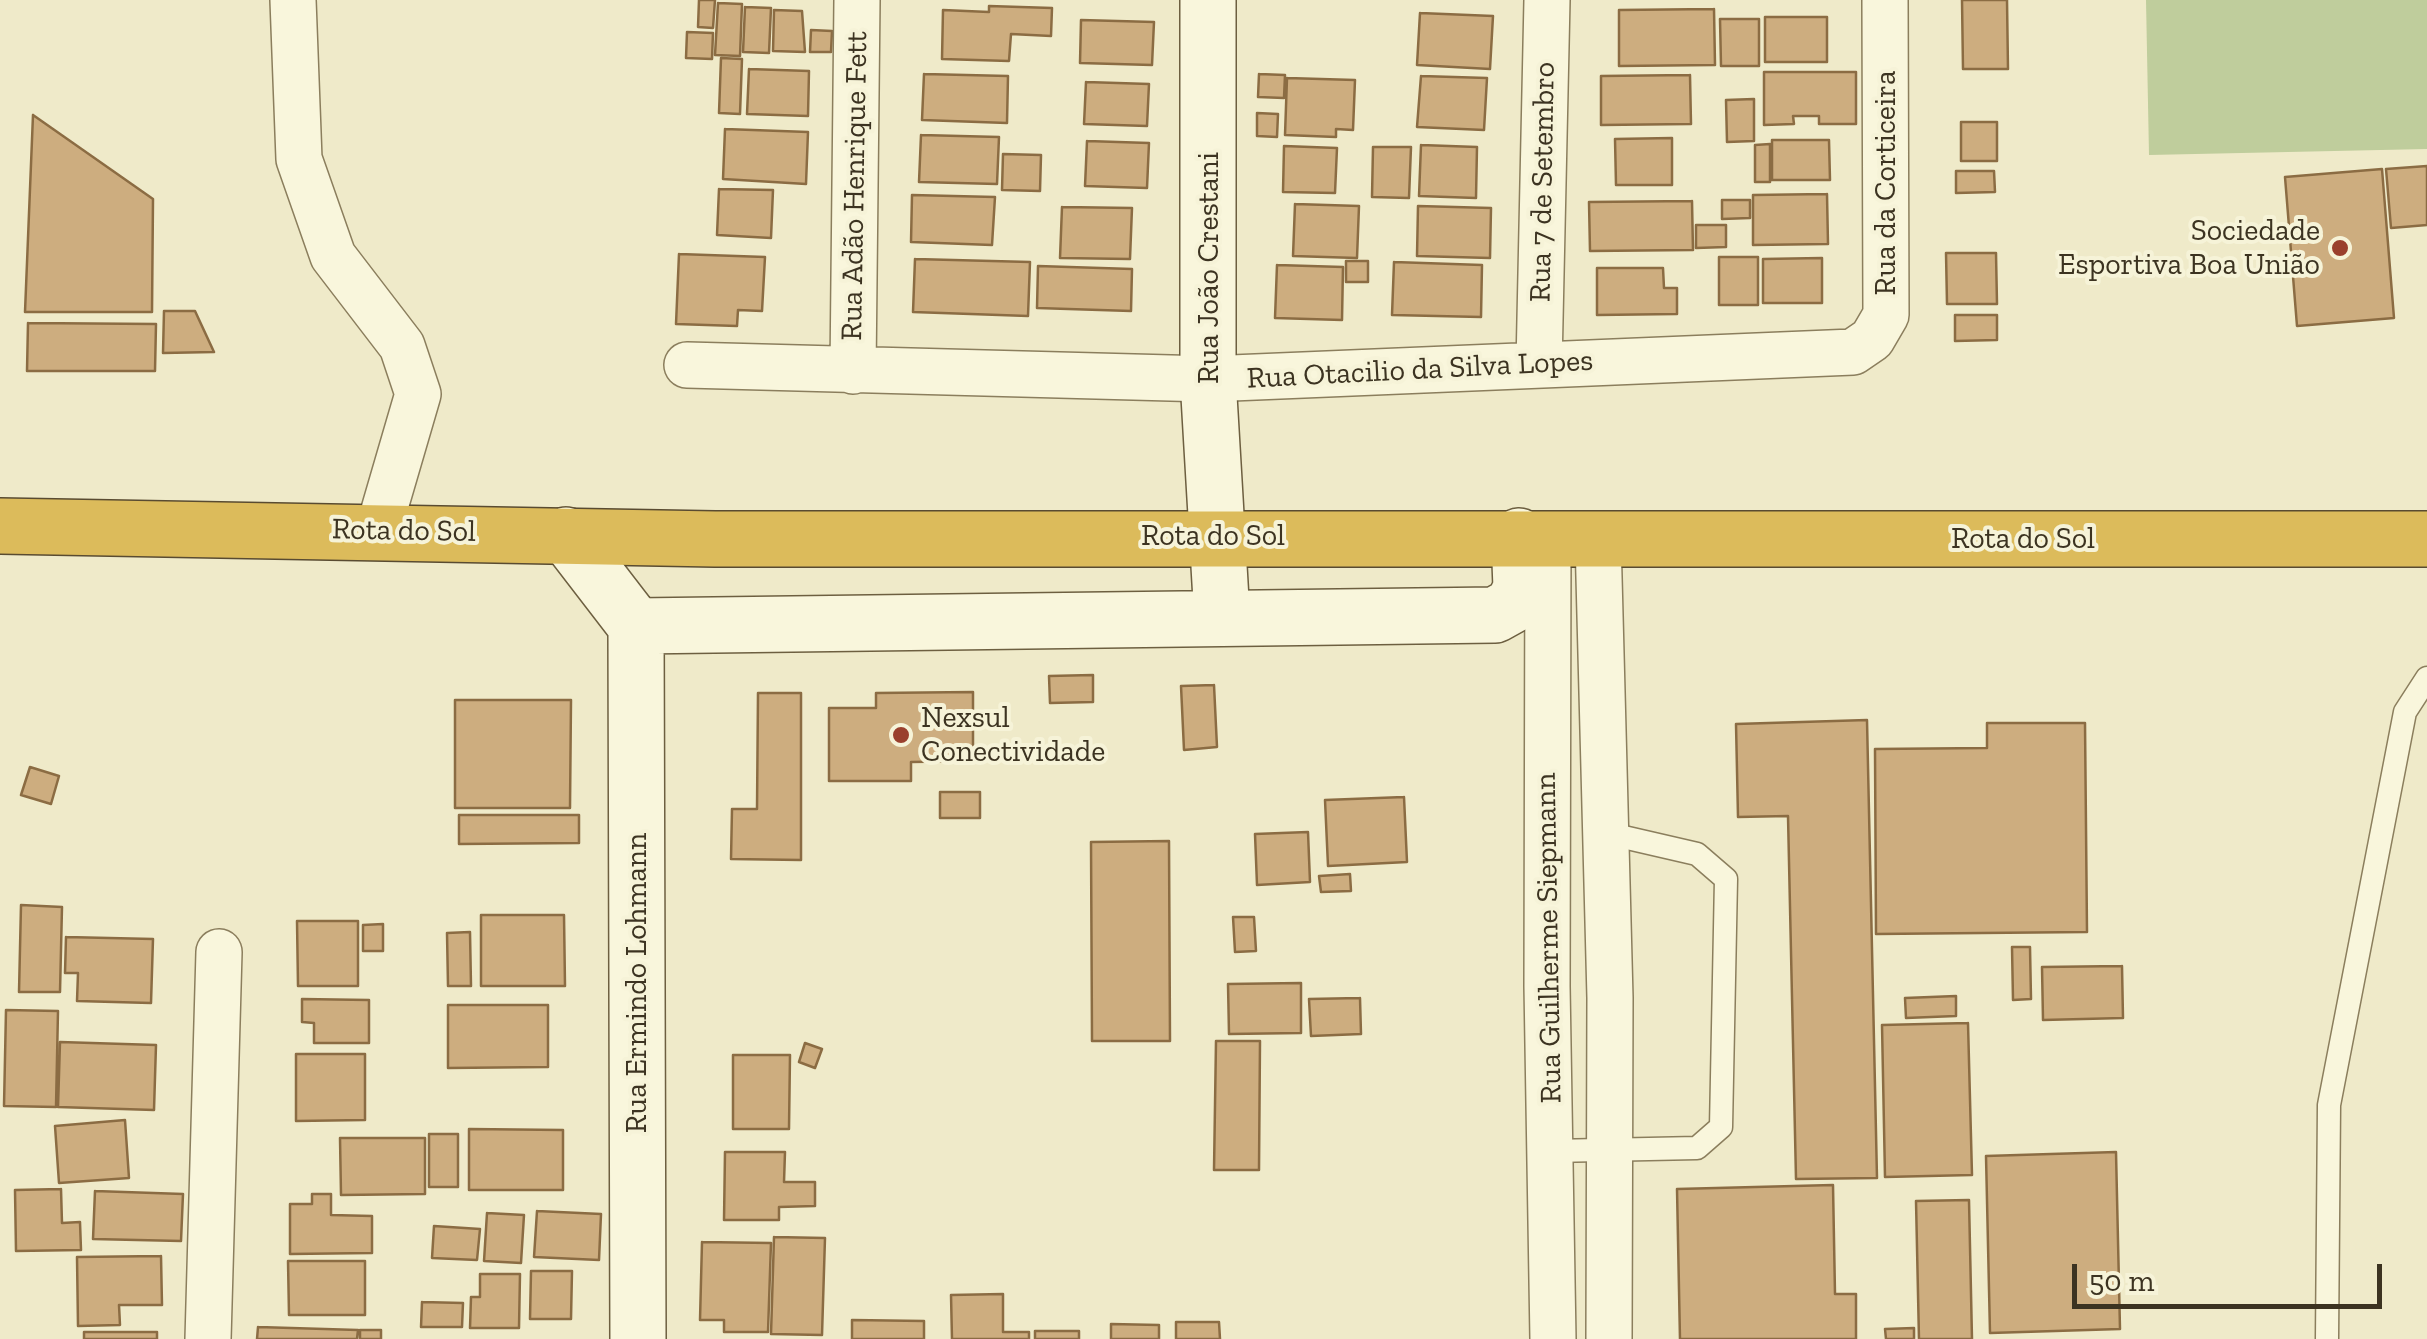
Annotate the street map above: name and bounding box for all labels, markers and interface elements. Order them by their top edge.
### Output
street label: Rua Adão Henrique Fett [834,31,876,341]
street label: Rua 7 de Setembro [1523,62,1563,302]
street label: Rua da Corticeira [1868,71,1904,295]
street label: Rua João Crestani [1191,152,1227,384]
place label: Sociedade Esportiva Boa União [2058,213,2320,284]
marker: Sociedade Esportiva Boa União [2329,237,2351,259]
street label: Rua Otacilio da Silva Lopes [1246,343,1594,397]
street label: Rota do Sol [332,512,476,550]
street label: Rota do Sol [1141,518,1285,554]
street label: Rota do Sol [1951,521,2095,557]
place label: Nexsul Conectividade [921,700,1105,770]
marker: Nexsul Conectividade [890,724,912,746]
street label: Rua Guilherme Siepmann [1528,772,1570,1104]
street label: Rua Ermindo Lohmann [619,833,655,1133]
scale bar [2077,1244,2387,1306]
text: 50 m [2089,1263,2154,1299]

